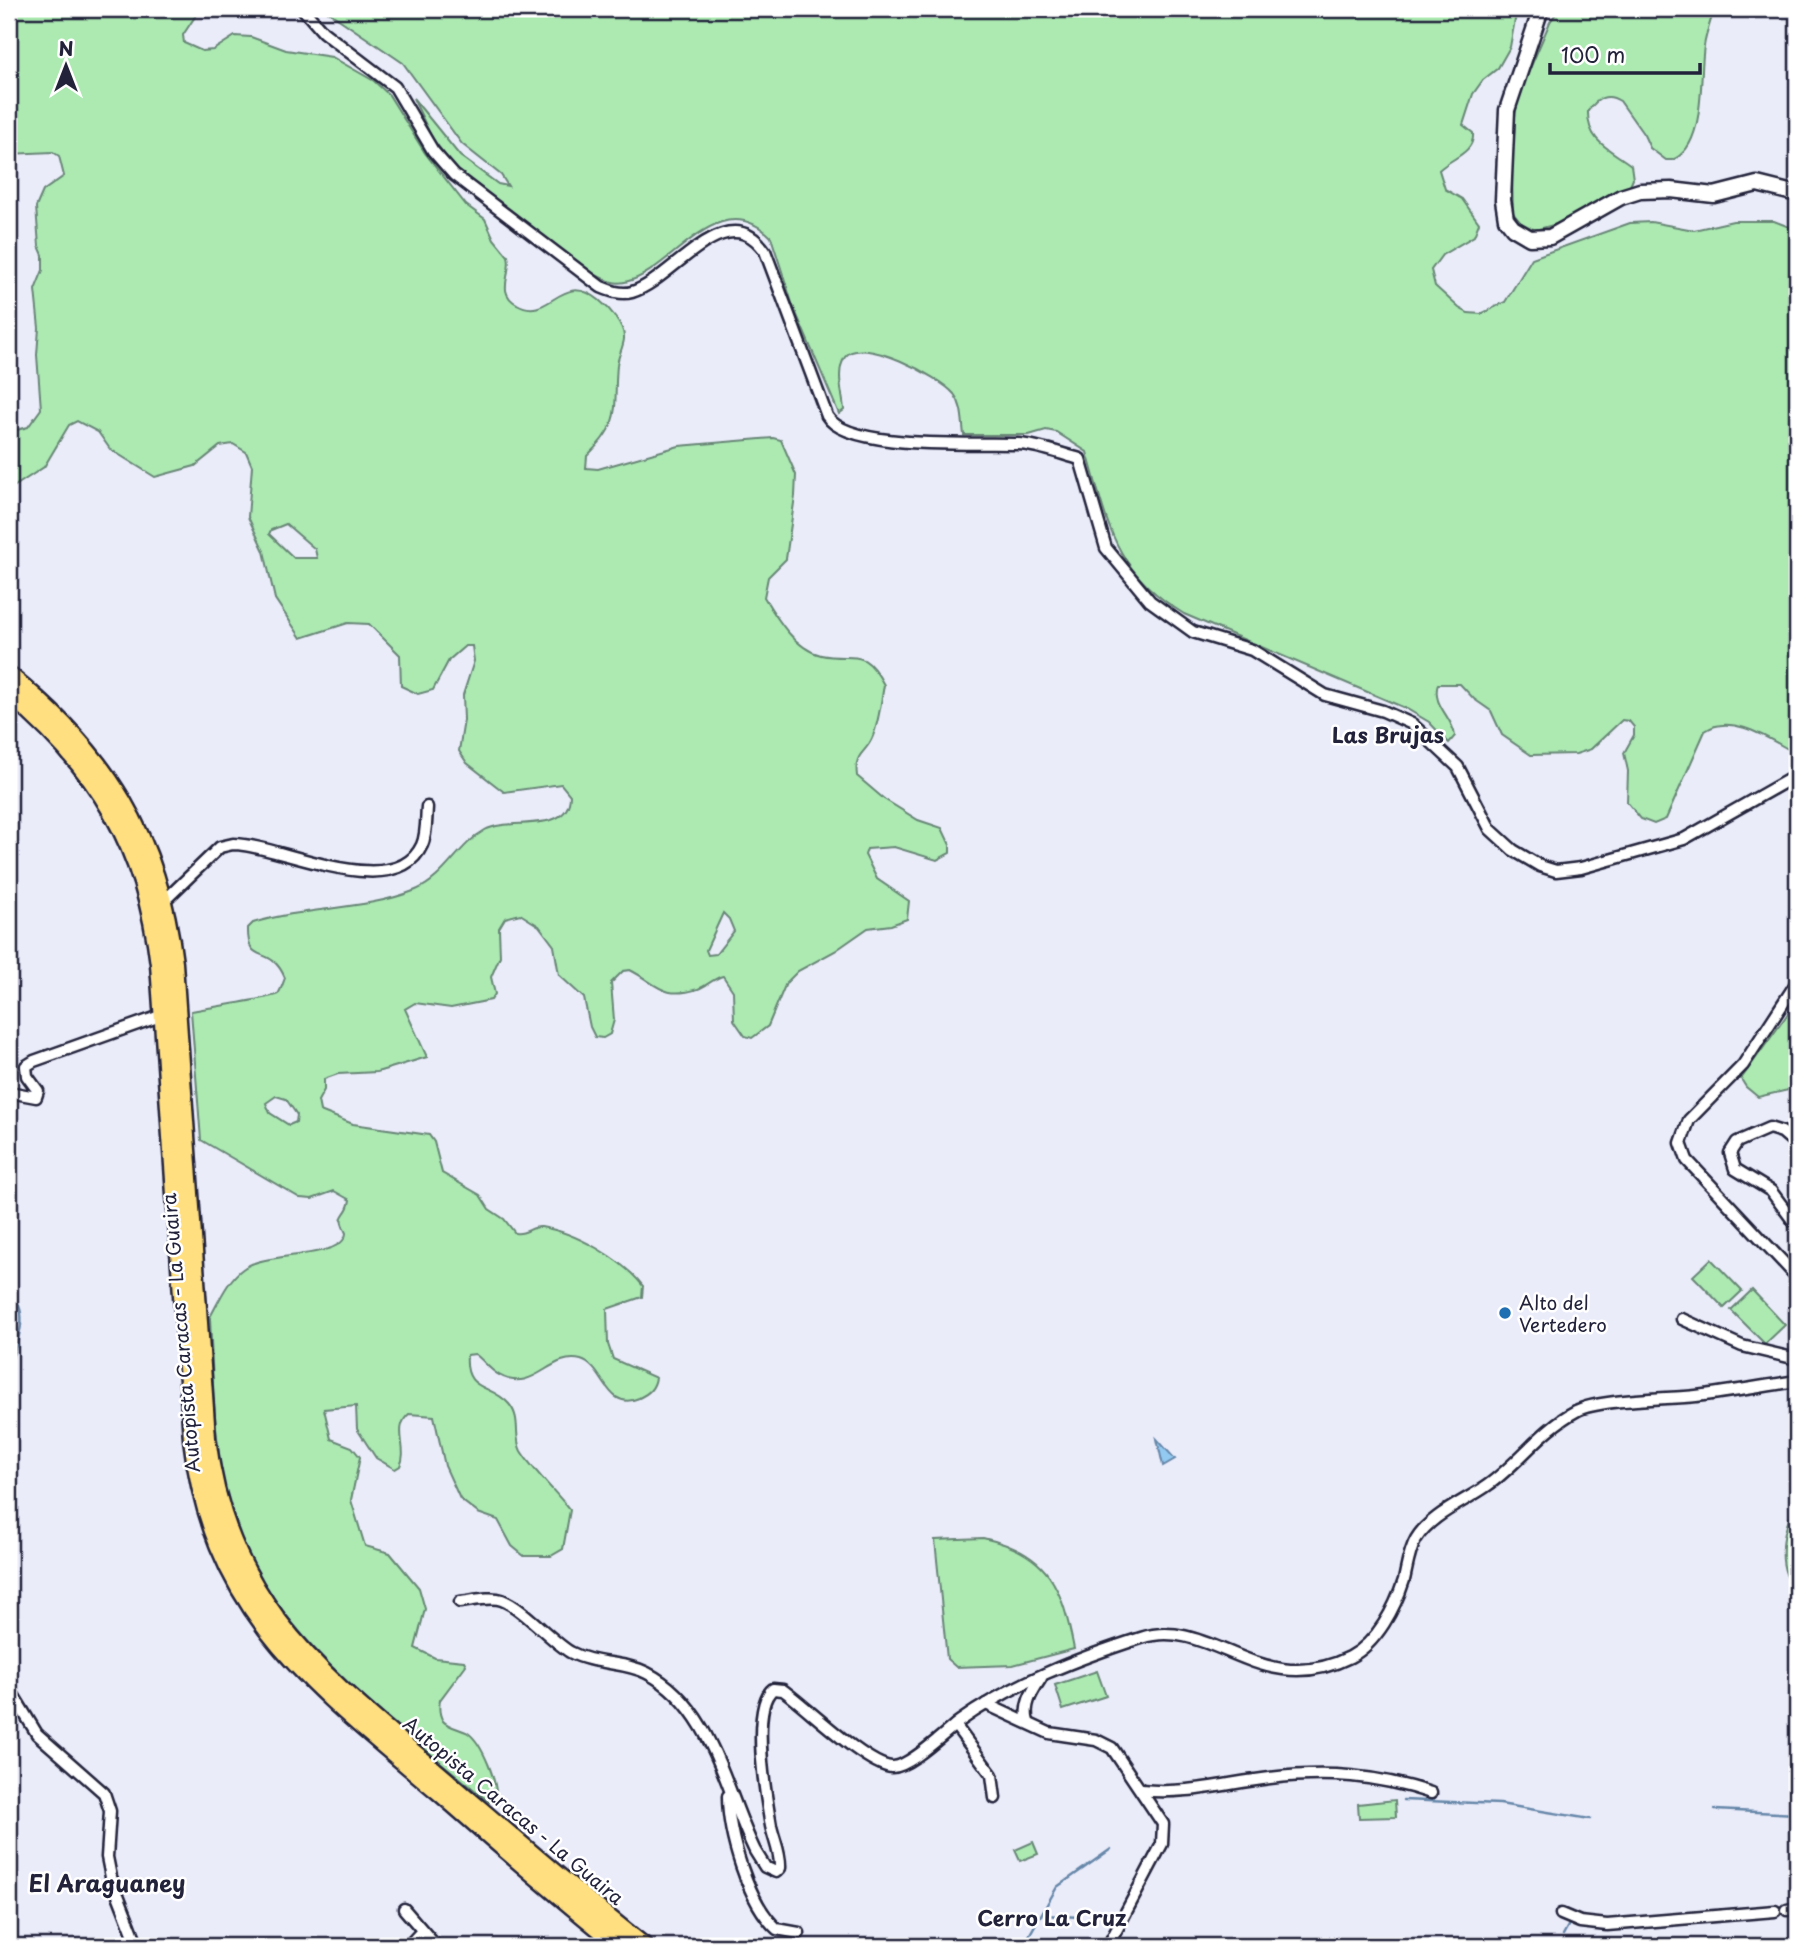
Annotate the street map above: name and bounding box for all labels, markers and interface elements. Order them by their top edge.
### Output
north arrow [32,32,102,102]
scale bar [1550,32,1701,76]
text: N [58,34,74,62]
text: 100 m [1561,38,1625,70]
district label: Las Brujas [1332,718,1444,750]
street label: Autopista Caracas - La Guaira [154,1192,206,1474]
place label: Alto del Vertedero [1519,1288,1607,1338]
marker: Alto del Vertedero [1497,1305,1513,1321]
street label: Autopista Caracas - La Guaira [398,1709,630,1911]
district label: El Araguaney [29,1865,185,1900]
district label: Cerro La Cruz [977,1901,1127,1933]

